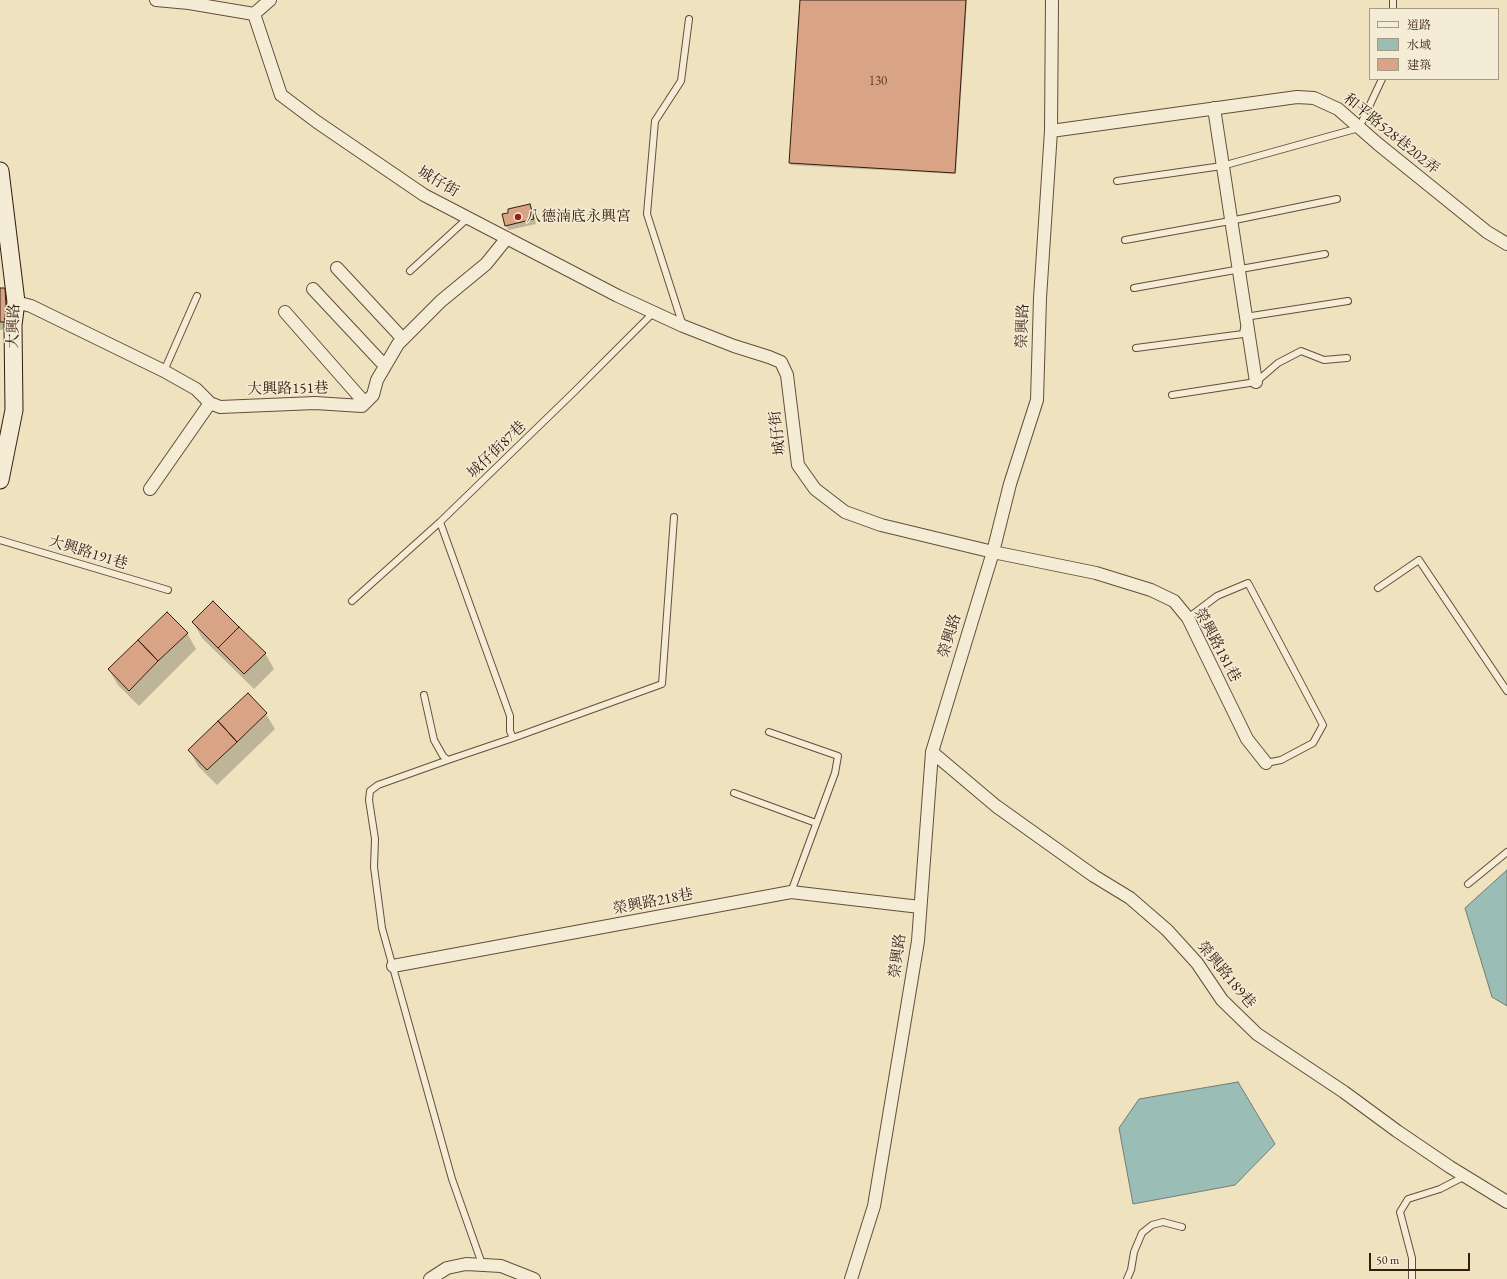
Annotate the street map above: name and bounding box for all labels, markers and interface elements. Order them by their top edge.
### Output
legend [1369,8,1499,80]
text: 道路 [1407,17,1431,33]
text: 水域 [1407,37,1431,53]
text: 建築 [1407,57,1431,73]
house number: 130 [869,73,887,89]
street label: 和平路528巷202弄 [1339,90,1443,178]
street label: 城仔街 [414,163,462,201]
place label: 八德湳底永興宮 [526,208,631,226]
marker: 八德湳底永興宮 [513,212,523,222]
street label: 大興路 [4,303,24,349]
street label: 榮興路 [1013,303,1033,349]
street label: 大興路151巷 [247,379,329,399]
street label: 城仔街 [766,410,790,456]
street label: 城仔街87巷 [464,418,530,482]
street label: 大興路191巷 [46,532,130,574]
street label: 榮興路181巷 [1190,605,1244,685]
street label: 榮興路 [935,612,965,660]
street label: 榮興路218巷 [611,885,695,919]
street label: 榮興路 [886,932,910,980]
street label: 榮興路189巷 [1193,938,1259,1012]
scale bar [1371,1245,1472,1271]
text: 50 m [1376,1252,1399,1268]

